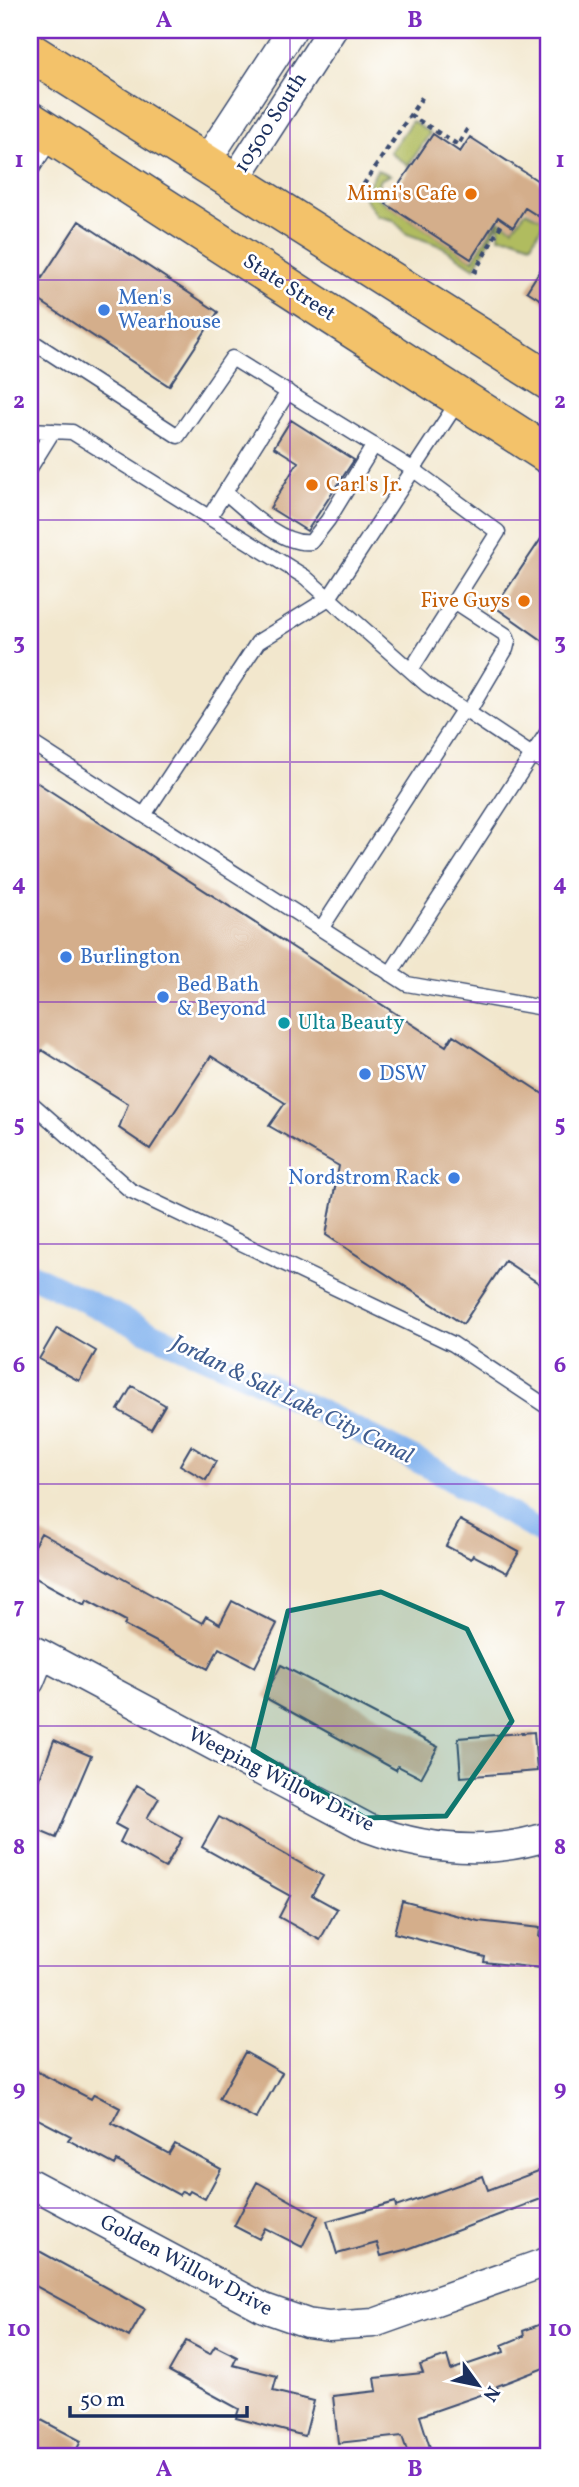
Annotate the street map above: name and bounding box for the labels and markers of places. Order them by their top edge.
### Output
place label: Mimi's Cafe [347,180,457,209]
marker: Mimi's Cafe [463,186,479,202]
place label: Men's Wearhouse [118,284,221,337]
marker: Men's Wearhouse [96,302,112,318]
place label: Carl's Jr. [326,471,402,500]
marker: Carl's Jr. [304,477,320,493]
place label: Five Guys [421,587,510,616]
marker: Five Guys [516,593,532,609]
place label: Burlington [80,943,180,972]
marker: Burlington [58,949,74,965]
place label: Bed Bath & Beyond [177,971,266,1024]
marker: Bed Bath & Beyond [155,989,171,1005]
place label: Ulta Beauty [298,1009,405,1038]
marker: Ulta Beauty [276,1015,292,1031]
place label: DSW [379,1060,427,1089]
marker: DSW [357,1066,373,1082]
place label: Nordstrom Rack [288,1164,441,1193]
marker: Nordstrom Rack [446,1170,462,1186]

